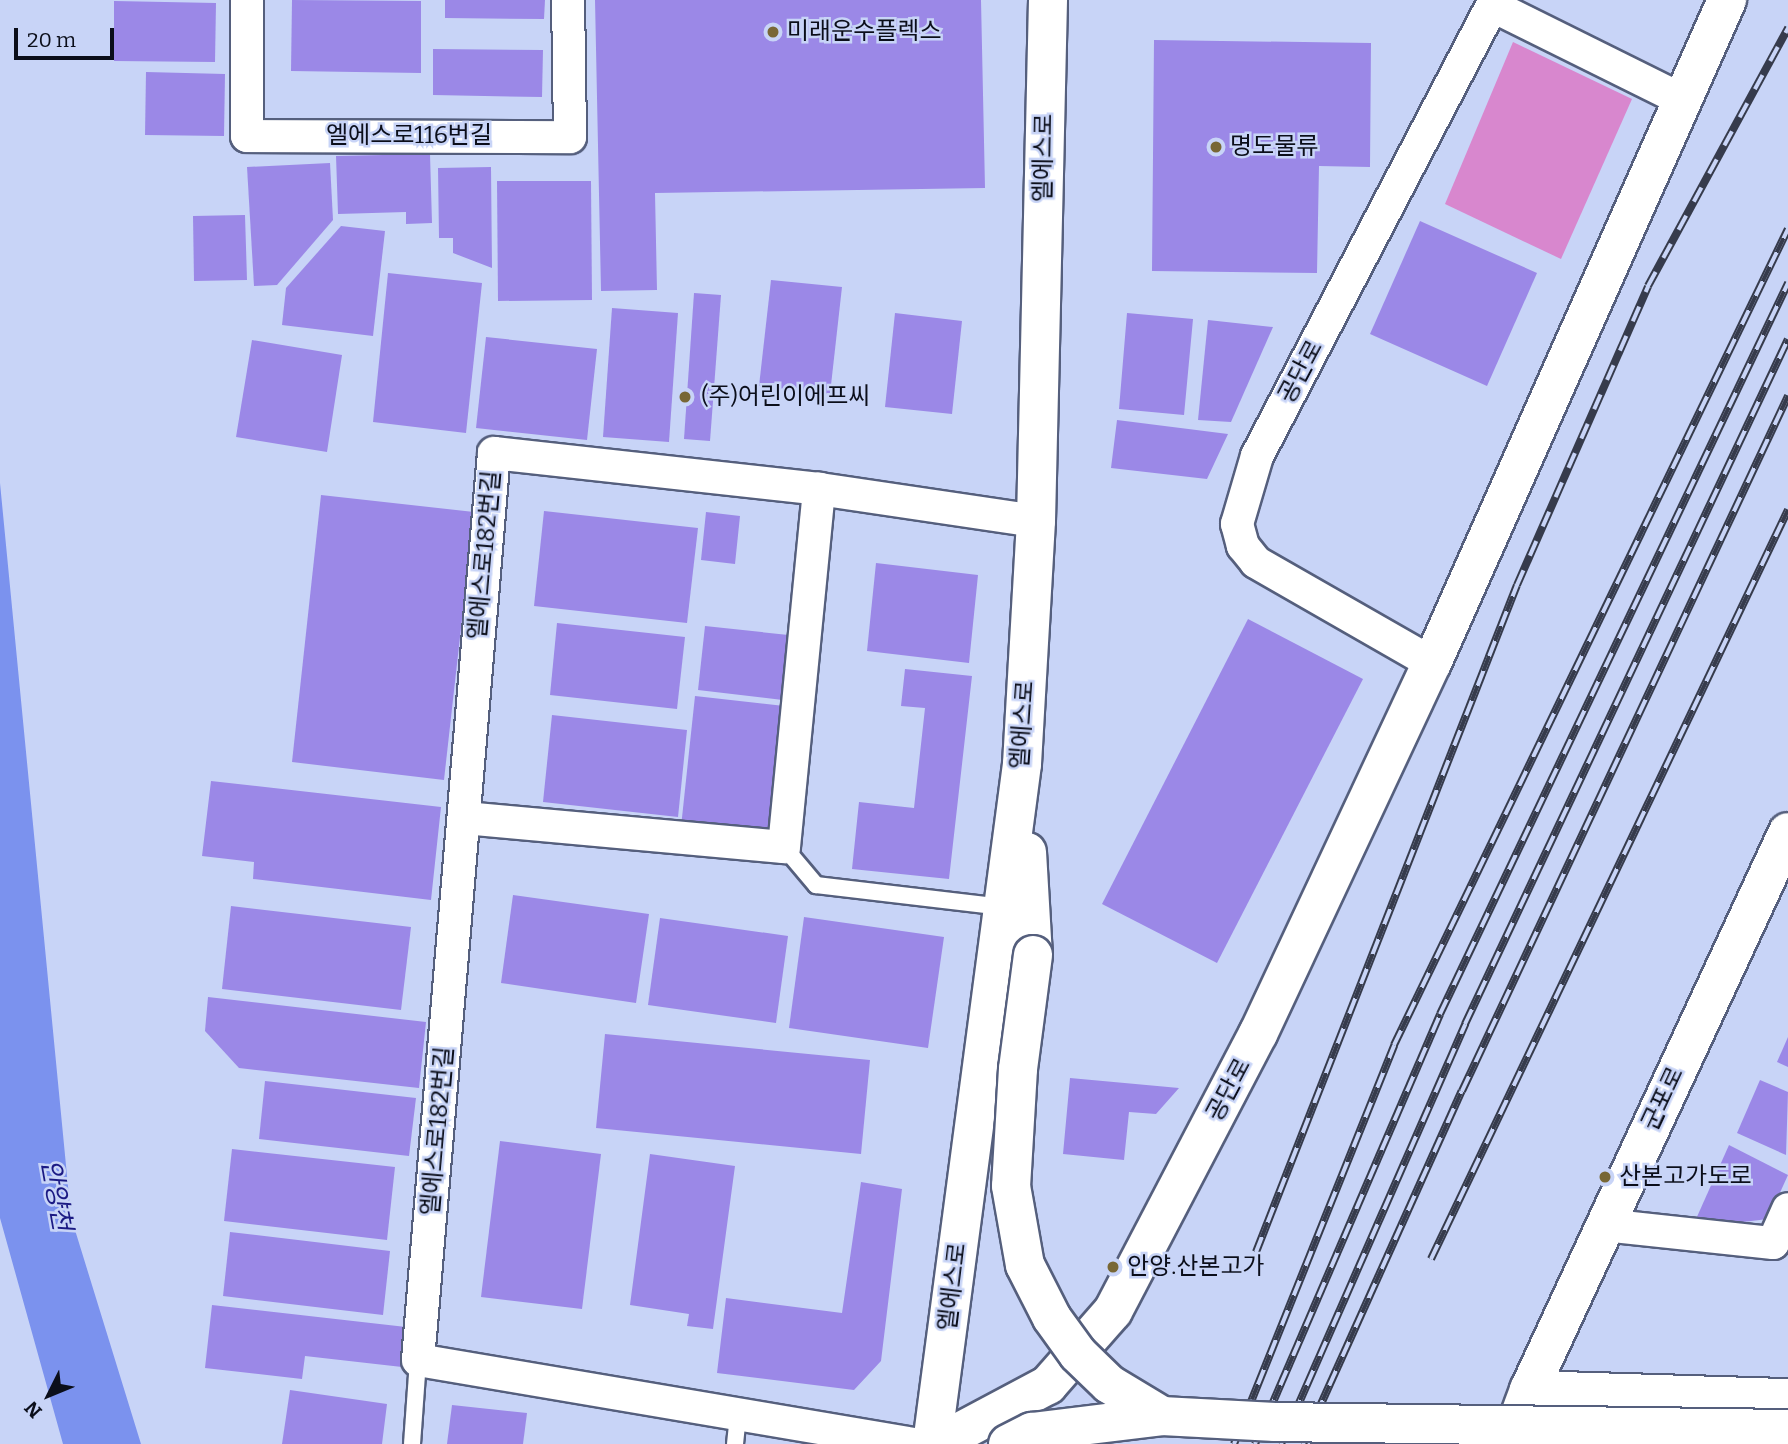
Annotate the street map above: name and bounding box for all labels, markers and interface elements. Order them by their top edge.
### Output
scale bar [18,14,117,58]
place label: 미래운수플렉스 [787,18,942,46]
marker: 미래운수플렉스 [765,24,781,40]
text: 20 m [27,27,76,53]
street label: 엘에스로 [1029,114,1059,202]
street label: 엘에스로116번길 [326,122,492,150]
place label: 명도물류 [1230,133,1318,161]
marker: 명도물류 [1208,139,1224,155]
street label: 공단로 [1273,336,1329,408]
place label: (주)어린이에프씨 [701,383,870,411]
marker: (주)어린이에프씨 [675,387,695,407]
street label: 엘에스로182번길 [463,469,507,641]
street label: 엘에스로 [1006,680,1040,770]
street label: 엘에스로182번길 [416,1045,460,1217]
street label: 공단로 [1201,1054,1257,1126]
street label: 군포로 [1636,1063,1690,1135]
water label: 안양천 [34,1157,78,1233]
place label: 산본고가도로 [1619,1163,1751,1191]
marker: 산본고가도로 [1597,1169,1613,1185]
street label: 엘에스로 [933,1241,973,1333]
place label: 안양.산본고가 [1127,1253,1265,1281]
marker: 안양.산본고가 [1105,1259,1121,1275]
north arrow [14,1360,84,1430]
text: N [20,1396,47,1423]

